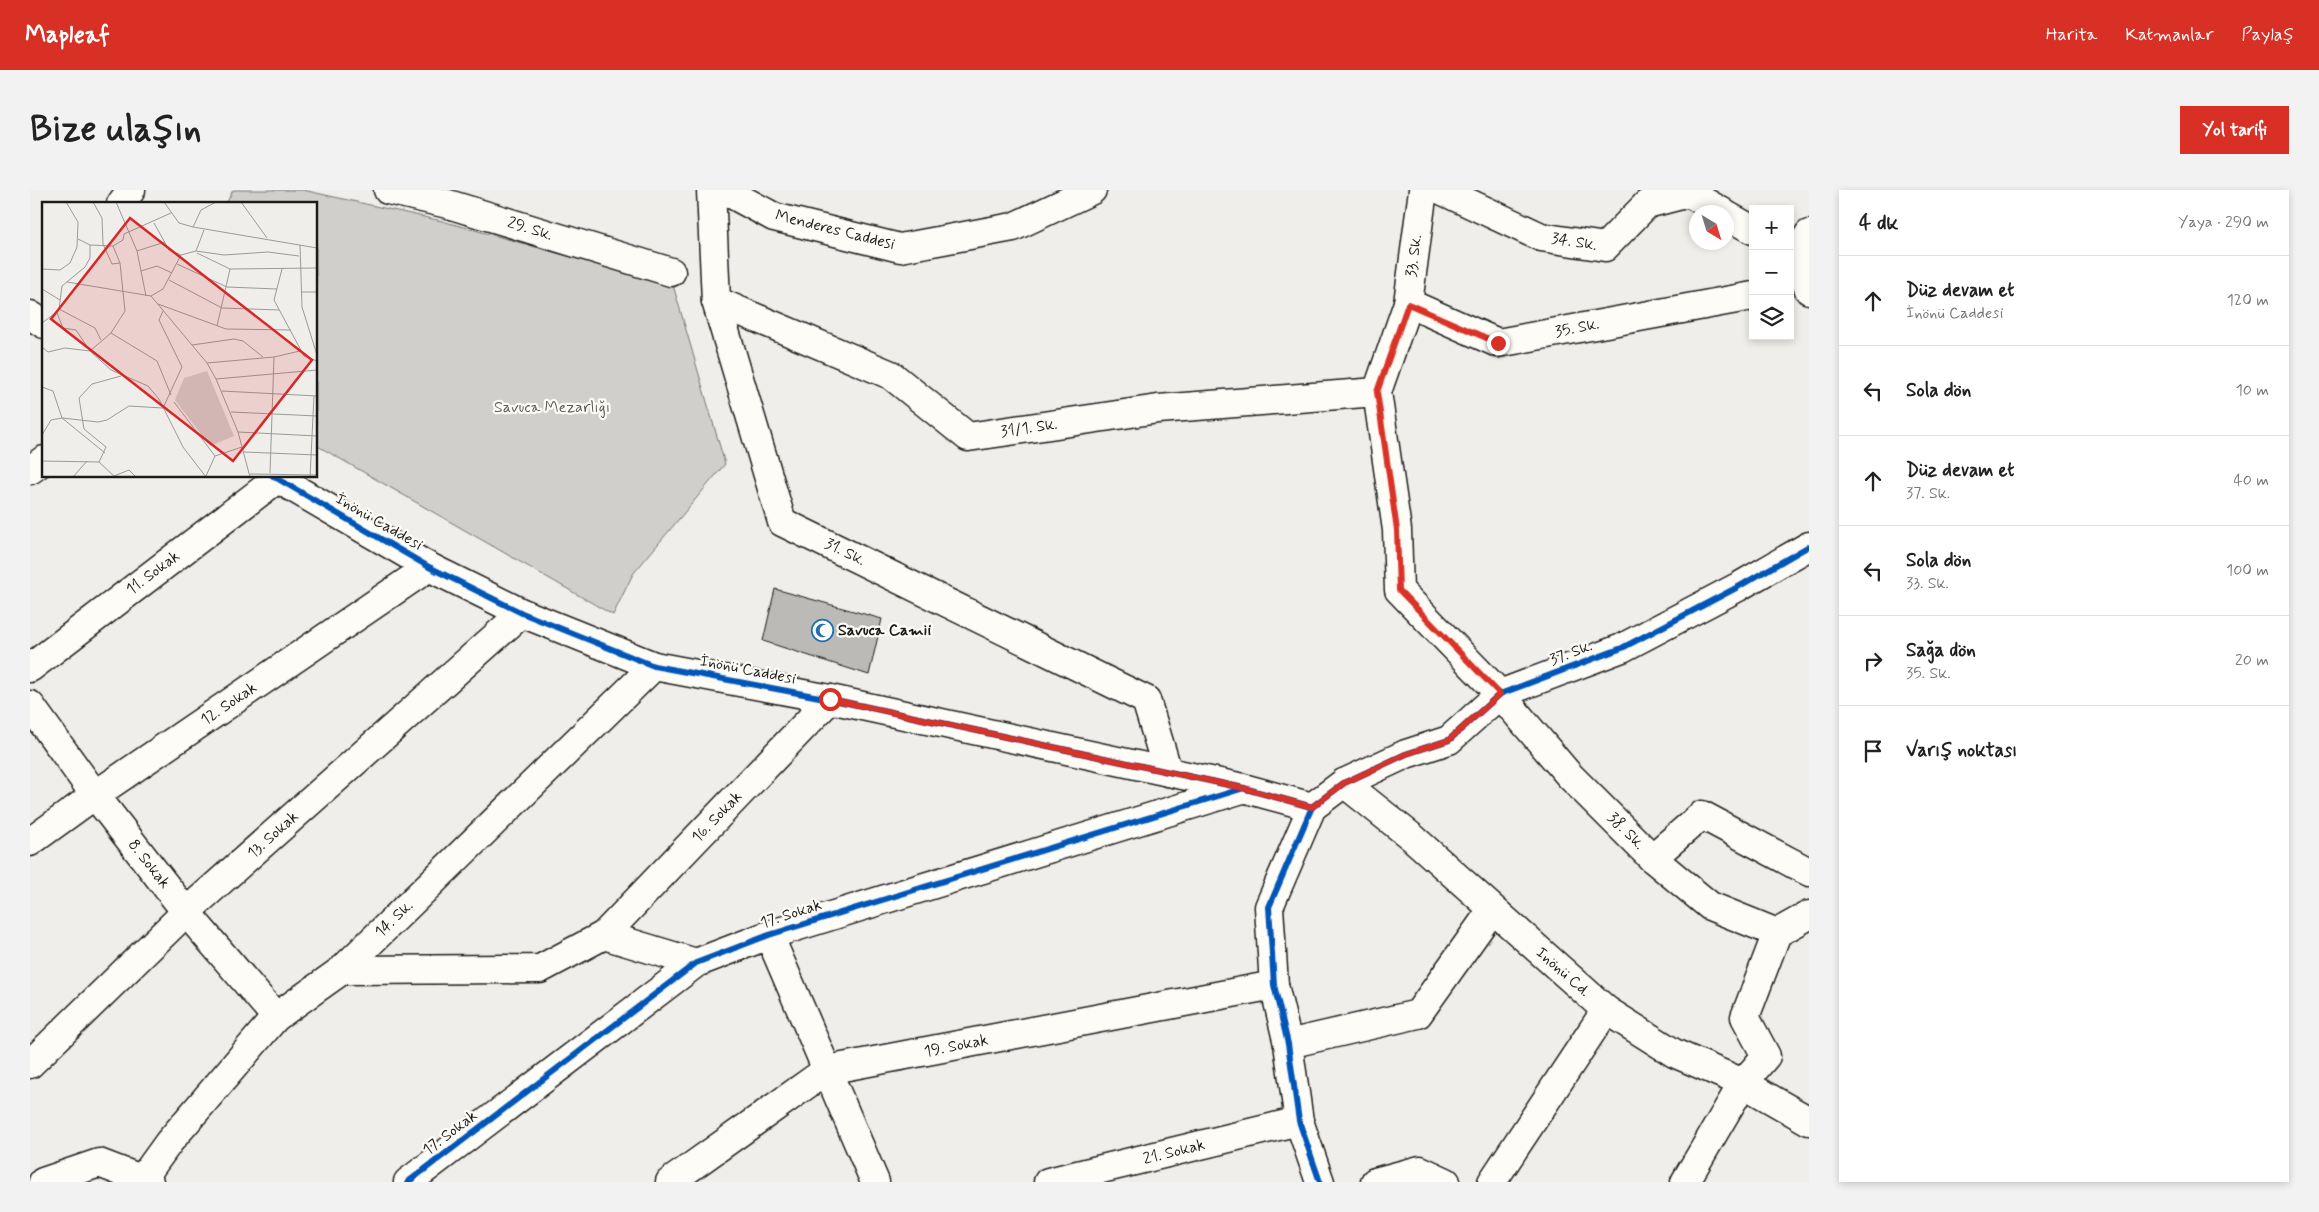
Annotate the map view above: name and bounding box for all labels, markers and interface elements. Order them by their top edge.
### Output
text: Mapleaf [25,20,110,51]
text: Harita [2046,23,2097,47]
text: Katmanlar [2125,23,2214,47]
text: Paylaş [2242,23,2294,47]
button: Yol tarifi [2180,106,2289,154]
text: Bize ulaşın [30,107,201,153]
inset map [42,202,318,478]
street label: Menderes Caddesi [773,205,897,255]
north arrow [1689,205,1734,250]
map controls [1749,205,1794,340]
button: + [1749,205,1794,250]
text: 4 dk [1859,209,1898,237]
street label: 29. Sk. [505,212,555,246]
text: Yaya · 290 m [2178,212,2269,233]
street label: 34. Sk. [1550,228,1598,256]
street label: 33. Sk. [1401,233,1427,279]
button: − [1749,250,1794,295]
text: Düz devam et [1906,278,2014,303]
icon: ahead [1859,287,1887,315]
text: 120 m [2227,290,2269,311]
button: layers [1749,295,1794,340]
text: İnönü Caddesi [1906,303,2003,324]
street label: 35. Sk. [1553,313,1601,343]
route end [1487,332,1510,355]
icon: left [1859,377,1887,405]
text: Sola dön [1906,378,1971,403]
text: 10 m [2236,380,2269,401]
park label: Savuca Mezarlığı [494,397,610,418]
street label: 31/1. Sk. [999,414,1059,442]
text: Düz devam et [1906,458,2014,483]
icon: ahead [1859,467,1887,495]
text: 40 m [2233,470,2269,491]
text: 37. Sk. [1906,483,1950,504]
street label: İnönü Caddesi [332,489,427,556]
street label: 31. Sk. [821,533,869,571]
street label: 11. Sokak [122,546,184,600]
text: Sola dön [1906,548,1971,573]
icon: left [1859,557,1887,585]
text: 100 m [2226,560,2269,581]
text: 33. Sk. [1906,573,1949,594]
mosque icon: Savuca Camii [810,618,834,642]
place label: Savuca Camii [838,620,932,641]
street label: 37. Sk. [1547,635,1595,671]
text: Sağa dön [1906,638,1976,663]
icon: right [1859,647,1887,675]
street label: İnönü Caddesi [698,650,798,690]
text: 20 m [2235,650,2269,671]
text: 35. Sk. [1906,663,1951,684]
street label: 12. Sokak [197,677,261,731]
route start [819,688,842,711]
icon: arrive [1859,737,1887,765]
text: Varış noktası [1906,738,2017,763]
street label: 16. Sokak [687,787,747,847]
street label: 13. Sokak [243,806,303,864]
street label: 38. Sk. [1603,808,1649,854]
street label: 8. Sokak [123,835,175,893]
street label: 17. Sokak [758,894,824,934]
street label: 14. Sk. [370,896,418,942]
street label: Inönü Cd. [1531,943,1595,1001]
street label: 19. Sokak [922,1029,990,1062]
street label: 17. Sokak [418,1106,482,1160]
street label: 21. Sokak [1141,1134,1207,1170]

